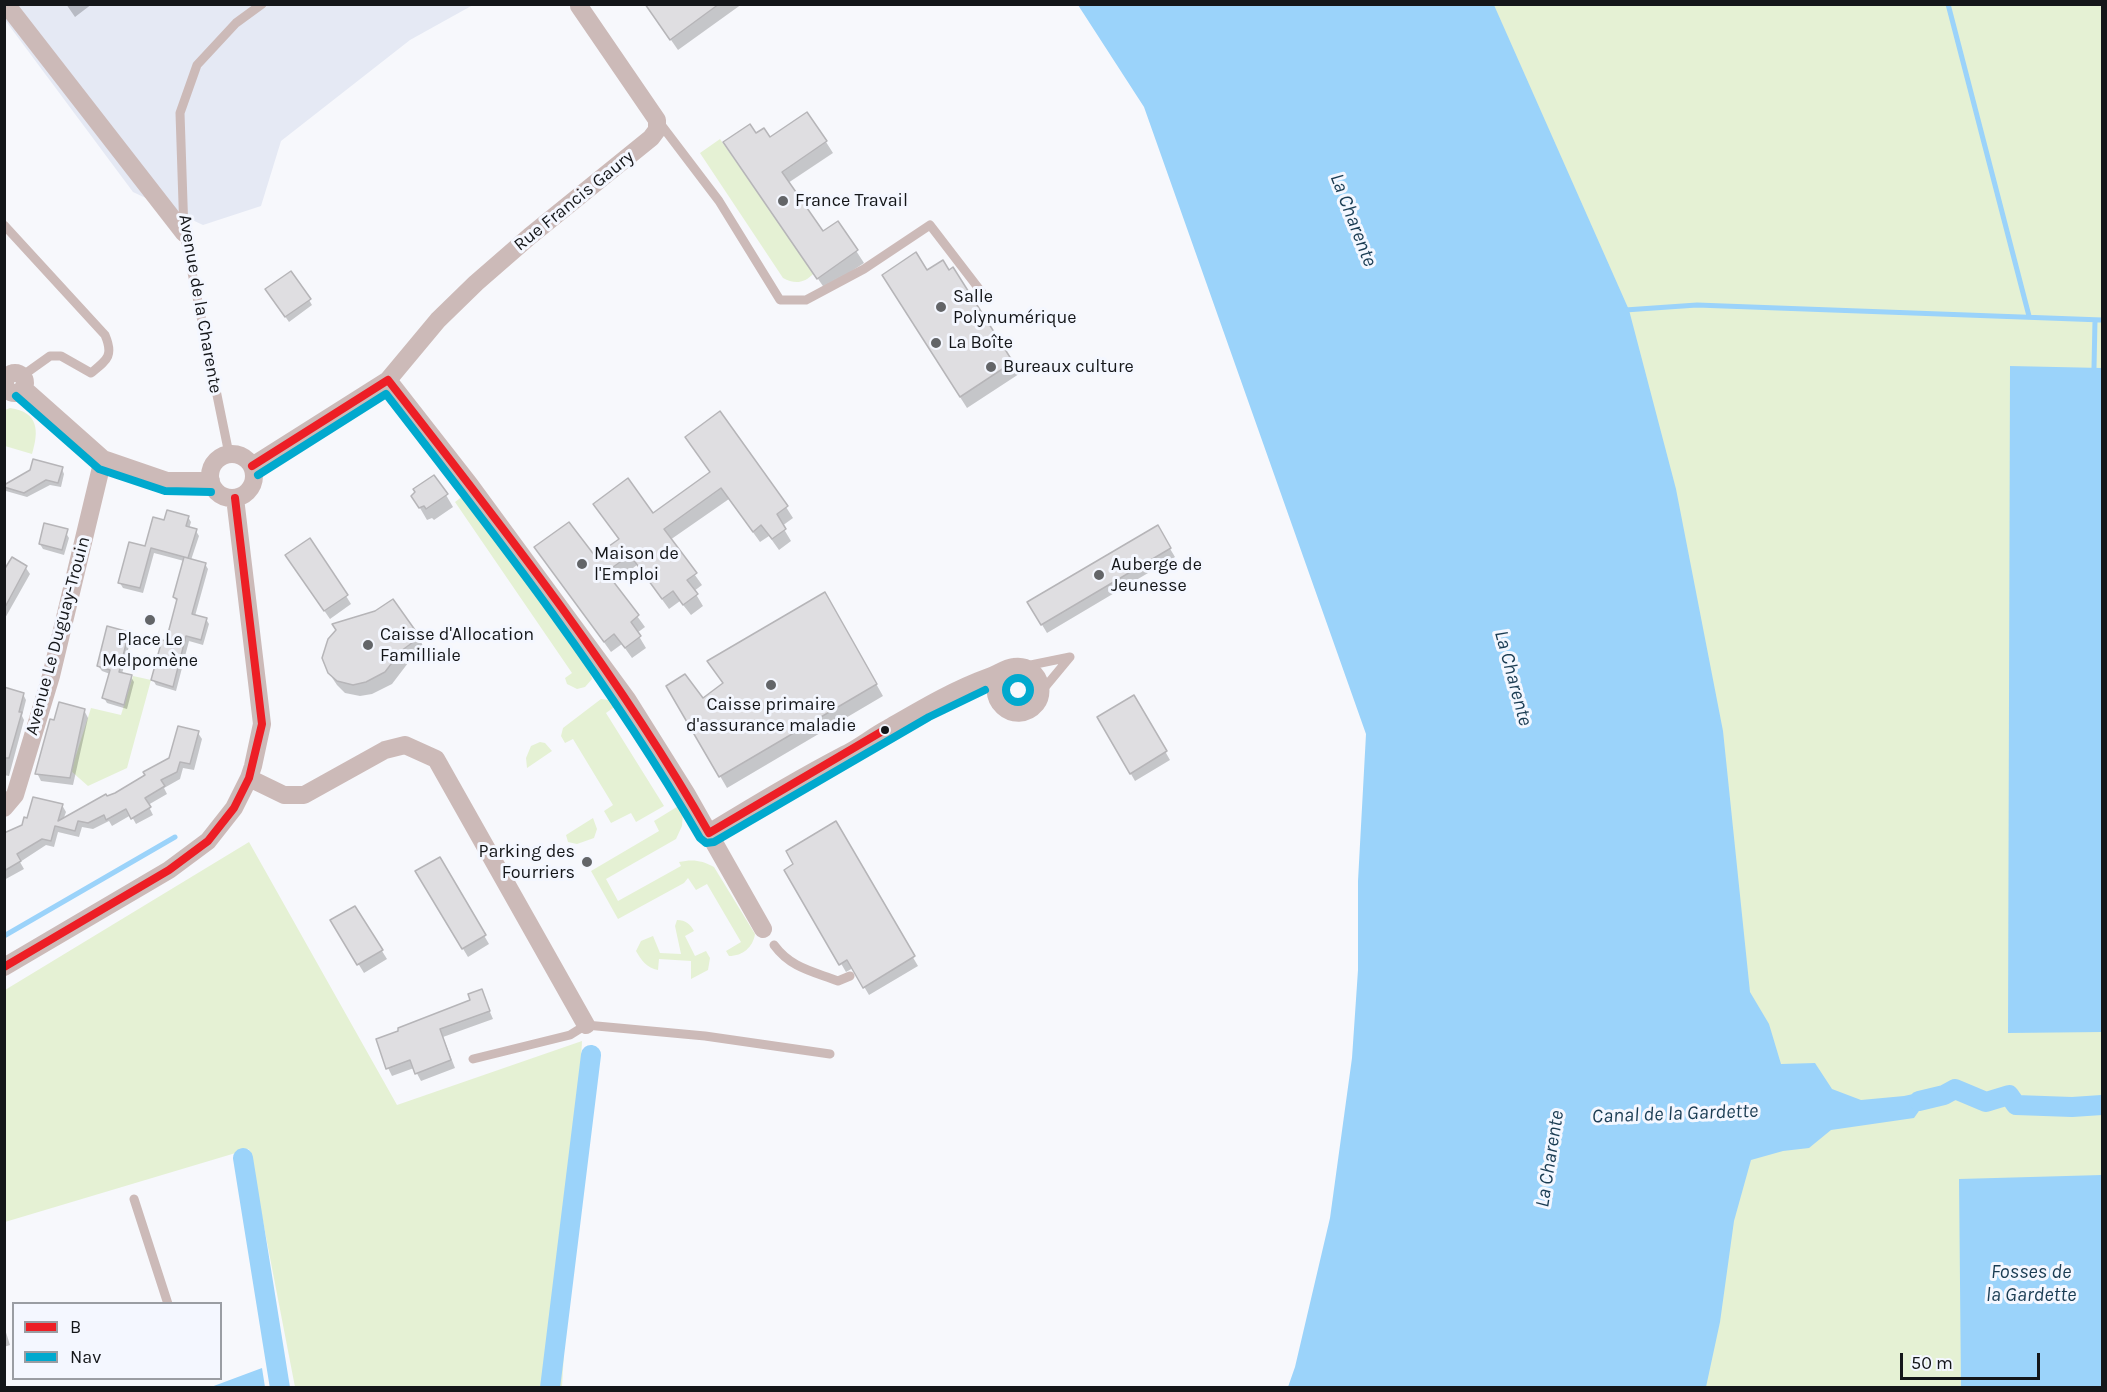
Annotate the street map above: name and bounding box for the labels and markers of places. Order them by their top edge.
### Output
place label: France Travail [795,190,908,212]
marker: France Travail [776,194,790,208]
place label: Salle Polynumérique [953,286,1077,328]
marker: Salle Polynumérique [934,300,948,314]
place label: La Boîte [948,332,1013,354]
marker: La Boîte [929,336,943,350]
place label: Bureaux culture [1003,356,1134,378]
marker: Bureaux culture [984,360,998,374]
place label: Maison de l'Emploi [594,543,679,586]
place label: Auberge de Jeunesse [1111,554,1202,596]
marker: Maison de l'Emploi [575,557,589,571]
marker: Auberge de Jeunesse [1092,568,1106,582]
marker: Place Le Melpomène [143,613,157,627]
place label: Caisse d'Allocation Familliale [380,624,534,666]
place label: Place Le Melpomène [102,629,198,672]
marker: Caisse d'Allocation Familliale [361,638,375,652]
marker: Caisse primaire d'assurance maladie [764,678,778,692]
place label: Caisse primaire d'assurance maladie [686,694,856,736]
unlabelled marker [879,724,891,736]
place label: Parking des Fourriers [478,841,575,884]
marker: Parking des Fourriers [580,855,594,869]

